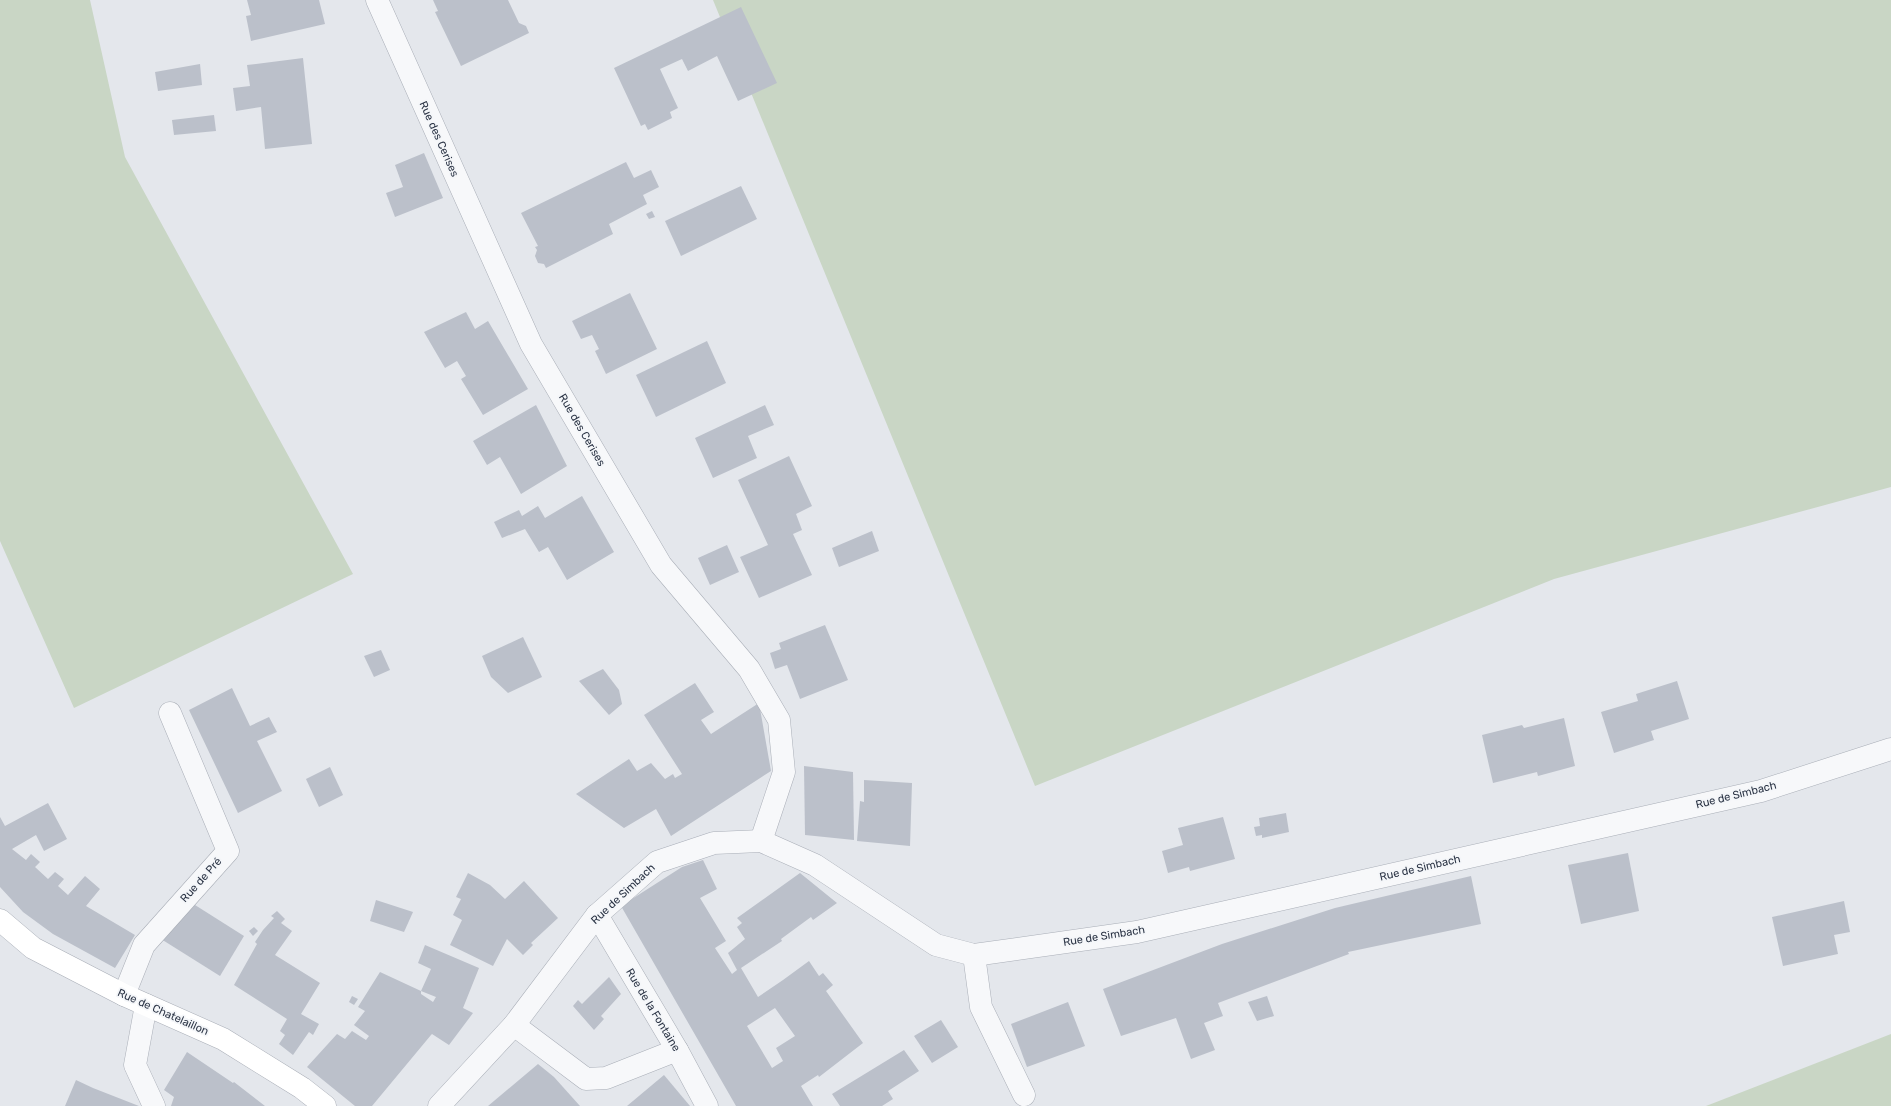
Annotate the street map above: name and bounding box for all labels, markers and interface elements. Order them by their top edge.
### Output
street label: Rue des Cerises [417,99,462,179]
street label: Rue des Cerises [556,392,608,469]
street label: Rue de Simbach [1694,779,1778,811]
street label: Rue de Simbach [1378,852,1462,884]
street label: Rue de Pré [178,855,224,905]
street label: Rue de Simbach [588,861,658,927]
street label: Rue de Simbach [1062,923,1146,949]
street label: Rue de la Fontaine [623,966,683,1054]
street label: Rue de Chatelaillon [115,986,211,1038]

